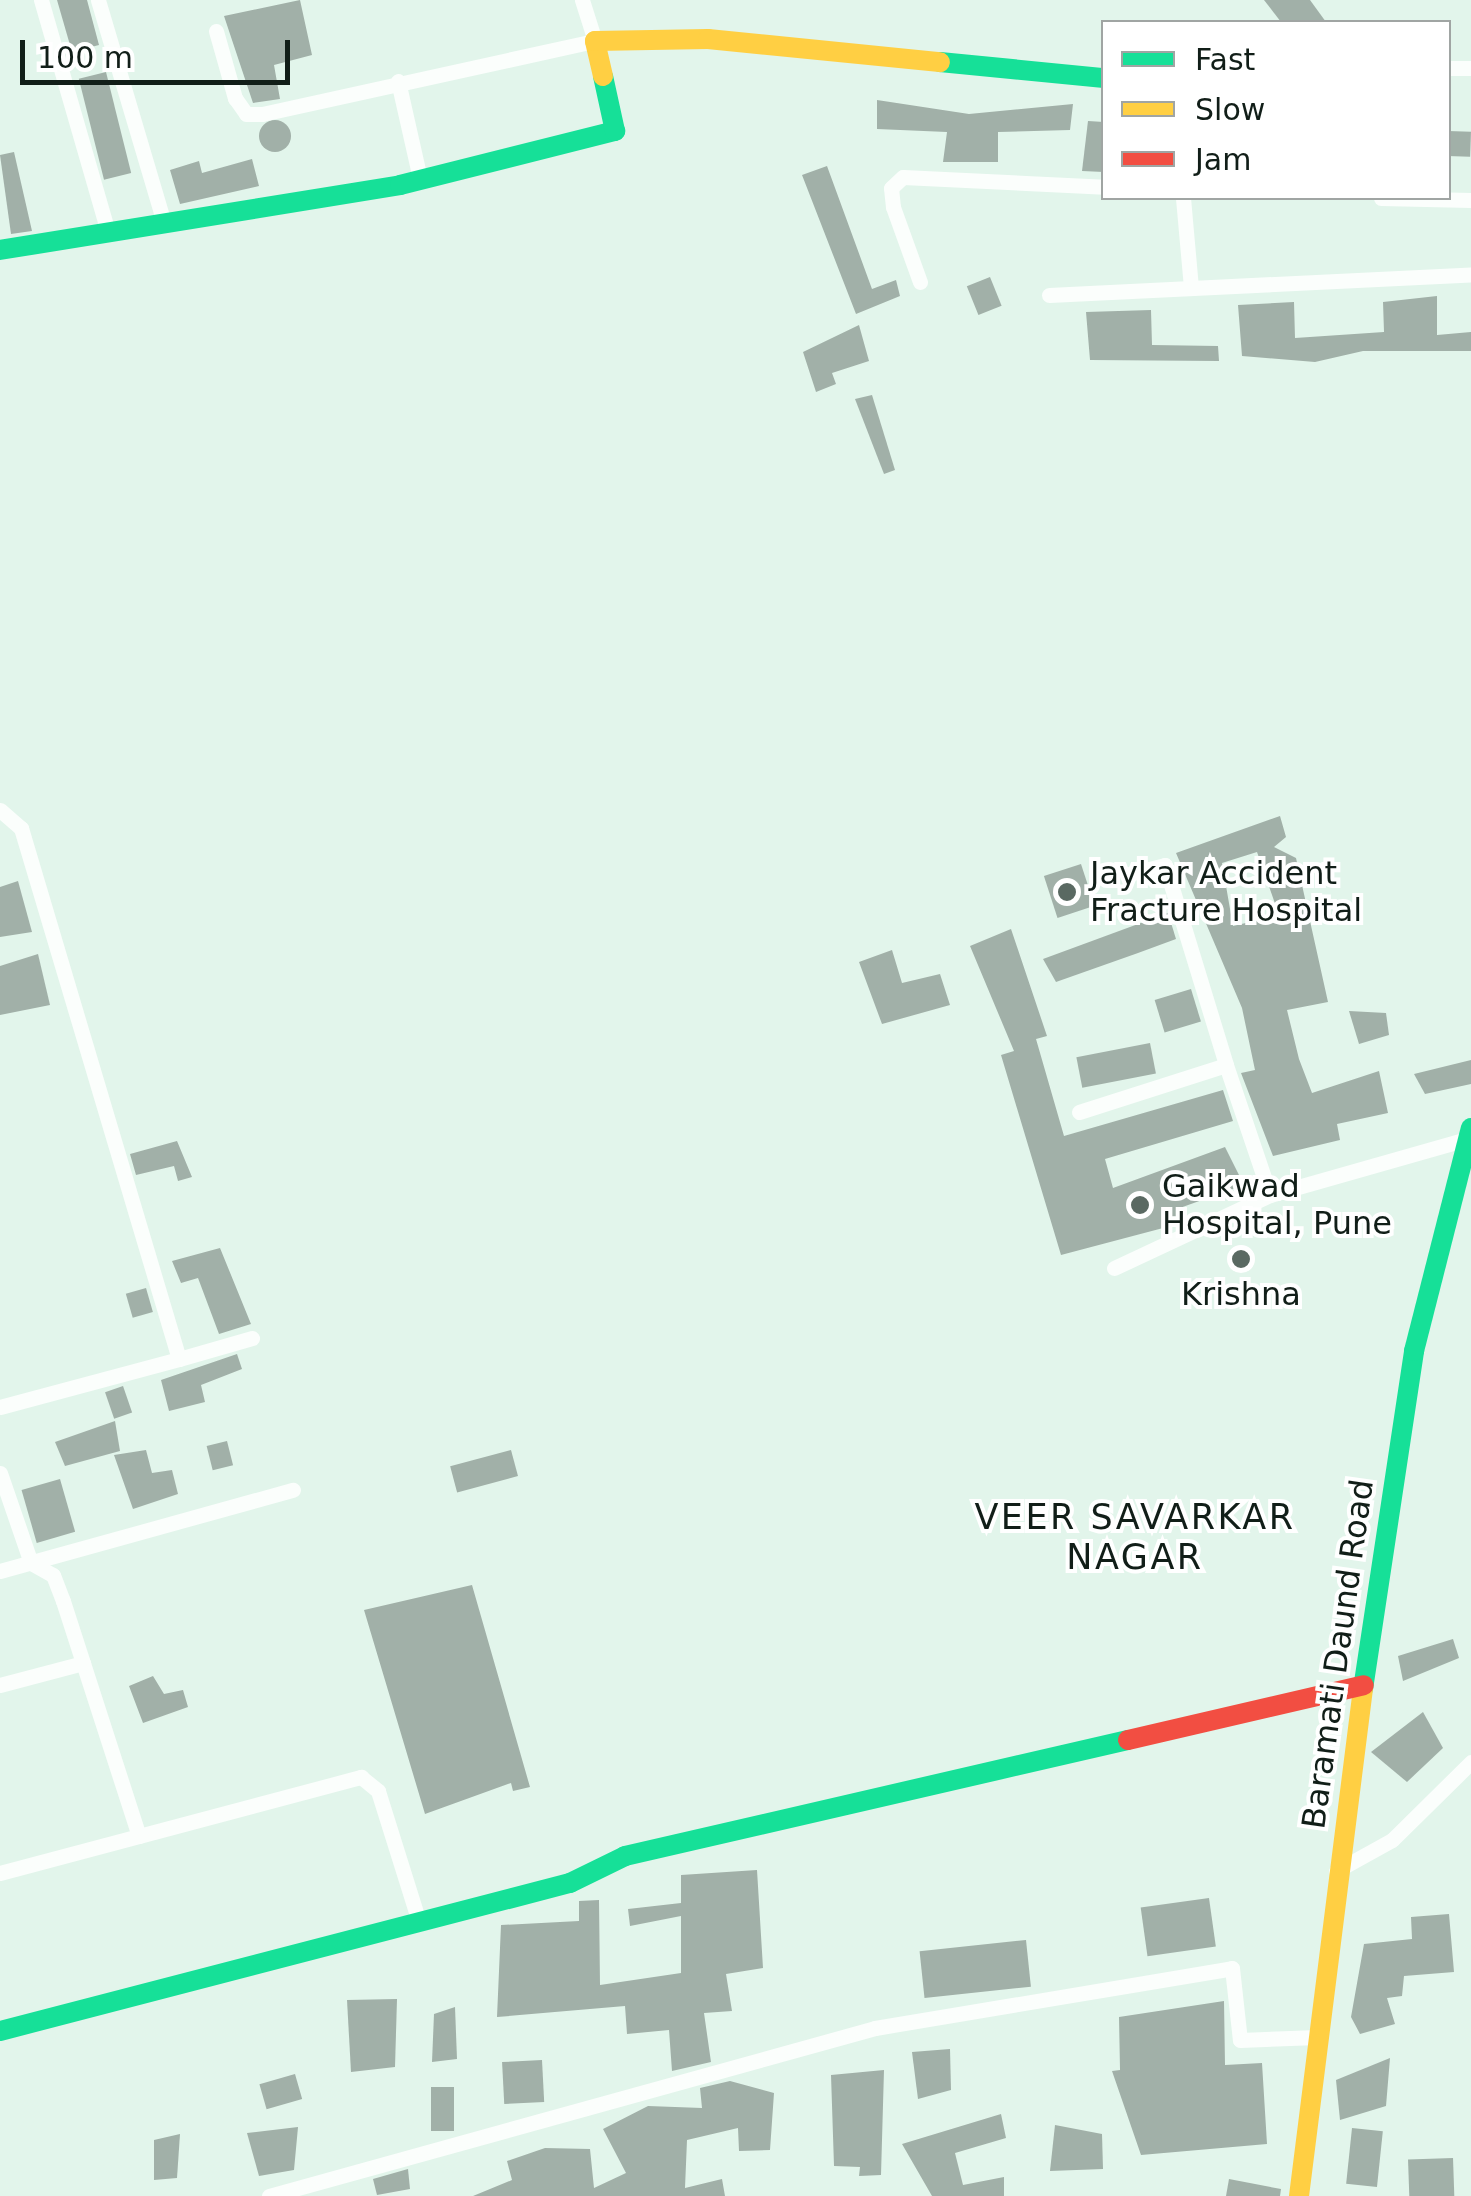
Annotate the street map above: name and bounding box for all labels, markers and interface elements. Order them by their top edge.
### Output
scale bar [25,20,295,82]
legend [1101,20,1451,200]
text: 100 m [37,40,133,75]
text: Fast [1195,42,1255,77]
text: Slow [1195,92,1265,127]
text: Jam [1195,142,1251,177]
place label: Jaykar Accident Fracture Hospital [1090,855,1362,930]
marker: Jaykar Accident Fracture Hospital [1054,879,1080,905]
place label: Gaikwad Hospital, Pune [1162,1168,1392,1243]
marker: Gaikwad Hospital, Pune [1127,1192,1153,1218]
marker: Krishna [1230,1248,1252,1270]
place label: Krishna [1181,1275,1301,1313]
street label: Baramati Daund Road [1294,1477,1382,1831]
district label: VEER SAVARKAR NAGAR [974,1496,1296,1578]

